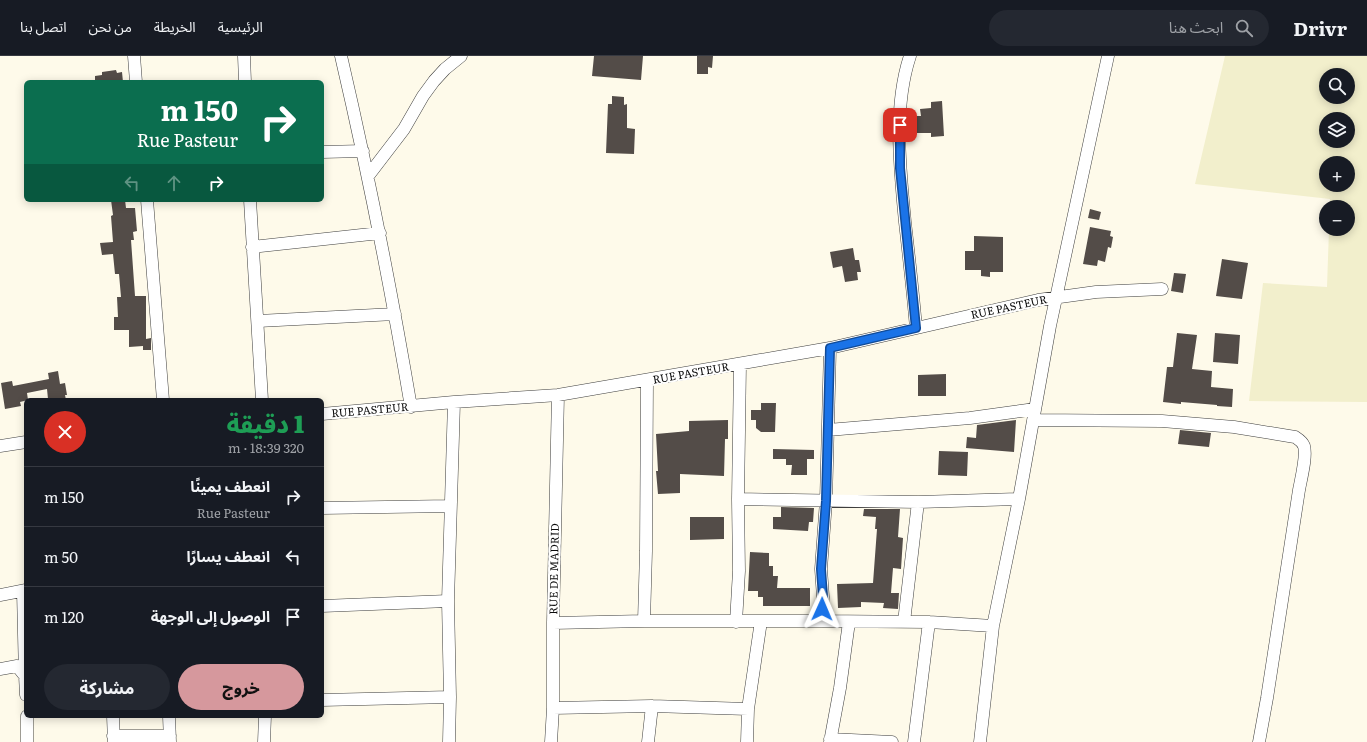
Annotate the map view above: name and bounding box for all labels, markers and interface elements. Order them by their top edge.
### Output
search box [989,10,1269,46]
text: Drivr [1293,14,1347,42]
text: ابحث هنا [1169,15,1223,38]
text: اتصل بنا [20,16,66,36]
text: من نحن [88,16,132,36]
text: الخريطة [154,16,196,36]
text: الرئيسية [218,16,263,36]
icon: search [1233,17,1255,39]
map controls [1319,68,1355,236]
button: search [1319,68,1355,104]
text: 150 m [160,88,238,130]
icon: right [252,96,304,148]
pin [883,108,917,142]
button: layers [1319,112,1355,148]
icon: arrive [889,114,911,136]
text: Rue Pasteur [137,126,238,153]
button: + [1319,156,1355,192]
icon: left [121,172,143,194]
icon: ahead [163,172,185,194]
icon: right [205,172,227,194]
button: − [1319,200,1355,236]
street label: RUE PASTEUR [969,290,1048,322]
street label: RUE PASTEUR [651,357,730,387]
street label: RUE PASTEUR [331,398,409,420]
text: 1 دقيقة [226,405,304,440]
button: close [44,411,86,453]
text: 320 m · 18:39 [228,438,304,457]
text: انعطف يمينًا [190,474,270,497]
text: 150 m [44,485,84,508]
icon: right [282,486,304,508]
text: Rue Pasteur [197,503,270,522]
street label: RUE DE MADRID [544,523,562,615]
text: انعطف يسارًا [186,544,270,567]
text: 50 m [44,545,78,568]
icon: left [282,546,304,568]
position arrow [801,588,843,630]
text: الوصول إلى الوجهة [151,604,270,627]
text: 120 m [44,605,84,628]
icon: arrive [282,606,304,628]
button: مشاركة [44,664,170,710]
button: خروج [178,664,304,710]

